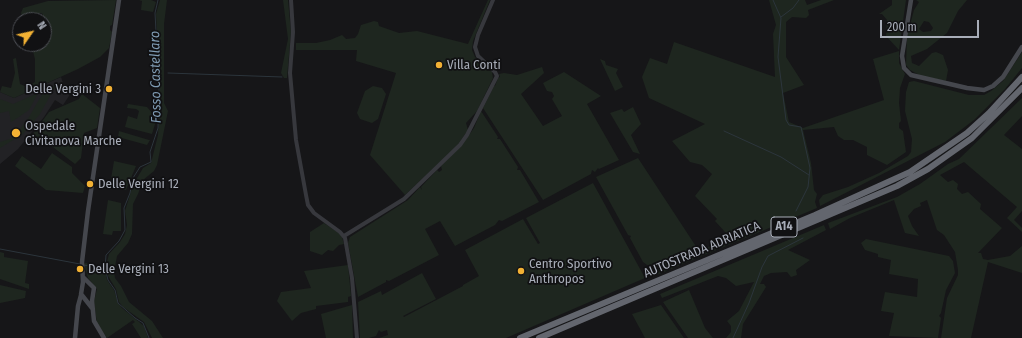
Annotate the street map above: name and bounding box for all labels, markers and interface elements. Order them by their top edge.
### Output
north arrow [12,12,52,52]
scale bar [882,12,981,38]
text: N [34,19,49,32]
text: 200 m [887,20,917,34]
water label: Fosso Castellaro [147,31,165,123]
place label: Villa Conti [447,57,501,73]
marker: Villa Conti [434,60,444,70]
place label: Delle Vergini 3 [25,81,101,97]
marker: Delle Vergini 3 [104,84,114,94]
place label: Ospedale Civitanova Marche [25,118,122,149]
marker: Ospedale Civitanova Marche [10,127,22,139]
place label: Delle Vergini 12 [98,176,179,192]
marker: Delle Vergini 12 [85,179,95,189]
road number: A14 [771,217,797,237]
street label: AUTOSTRADA ADRIATICA [641,218,763,282]
place label: Centro Sportivo Anthropos [529,256,612,287]
place label: Delle Vergini 13 [88,261,169,277]
marker: Delle Vergini 13 [75,264,85,274]
marker: Centro Sportivo Anthropos [516,266,526,276]

